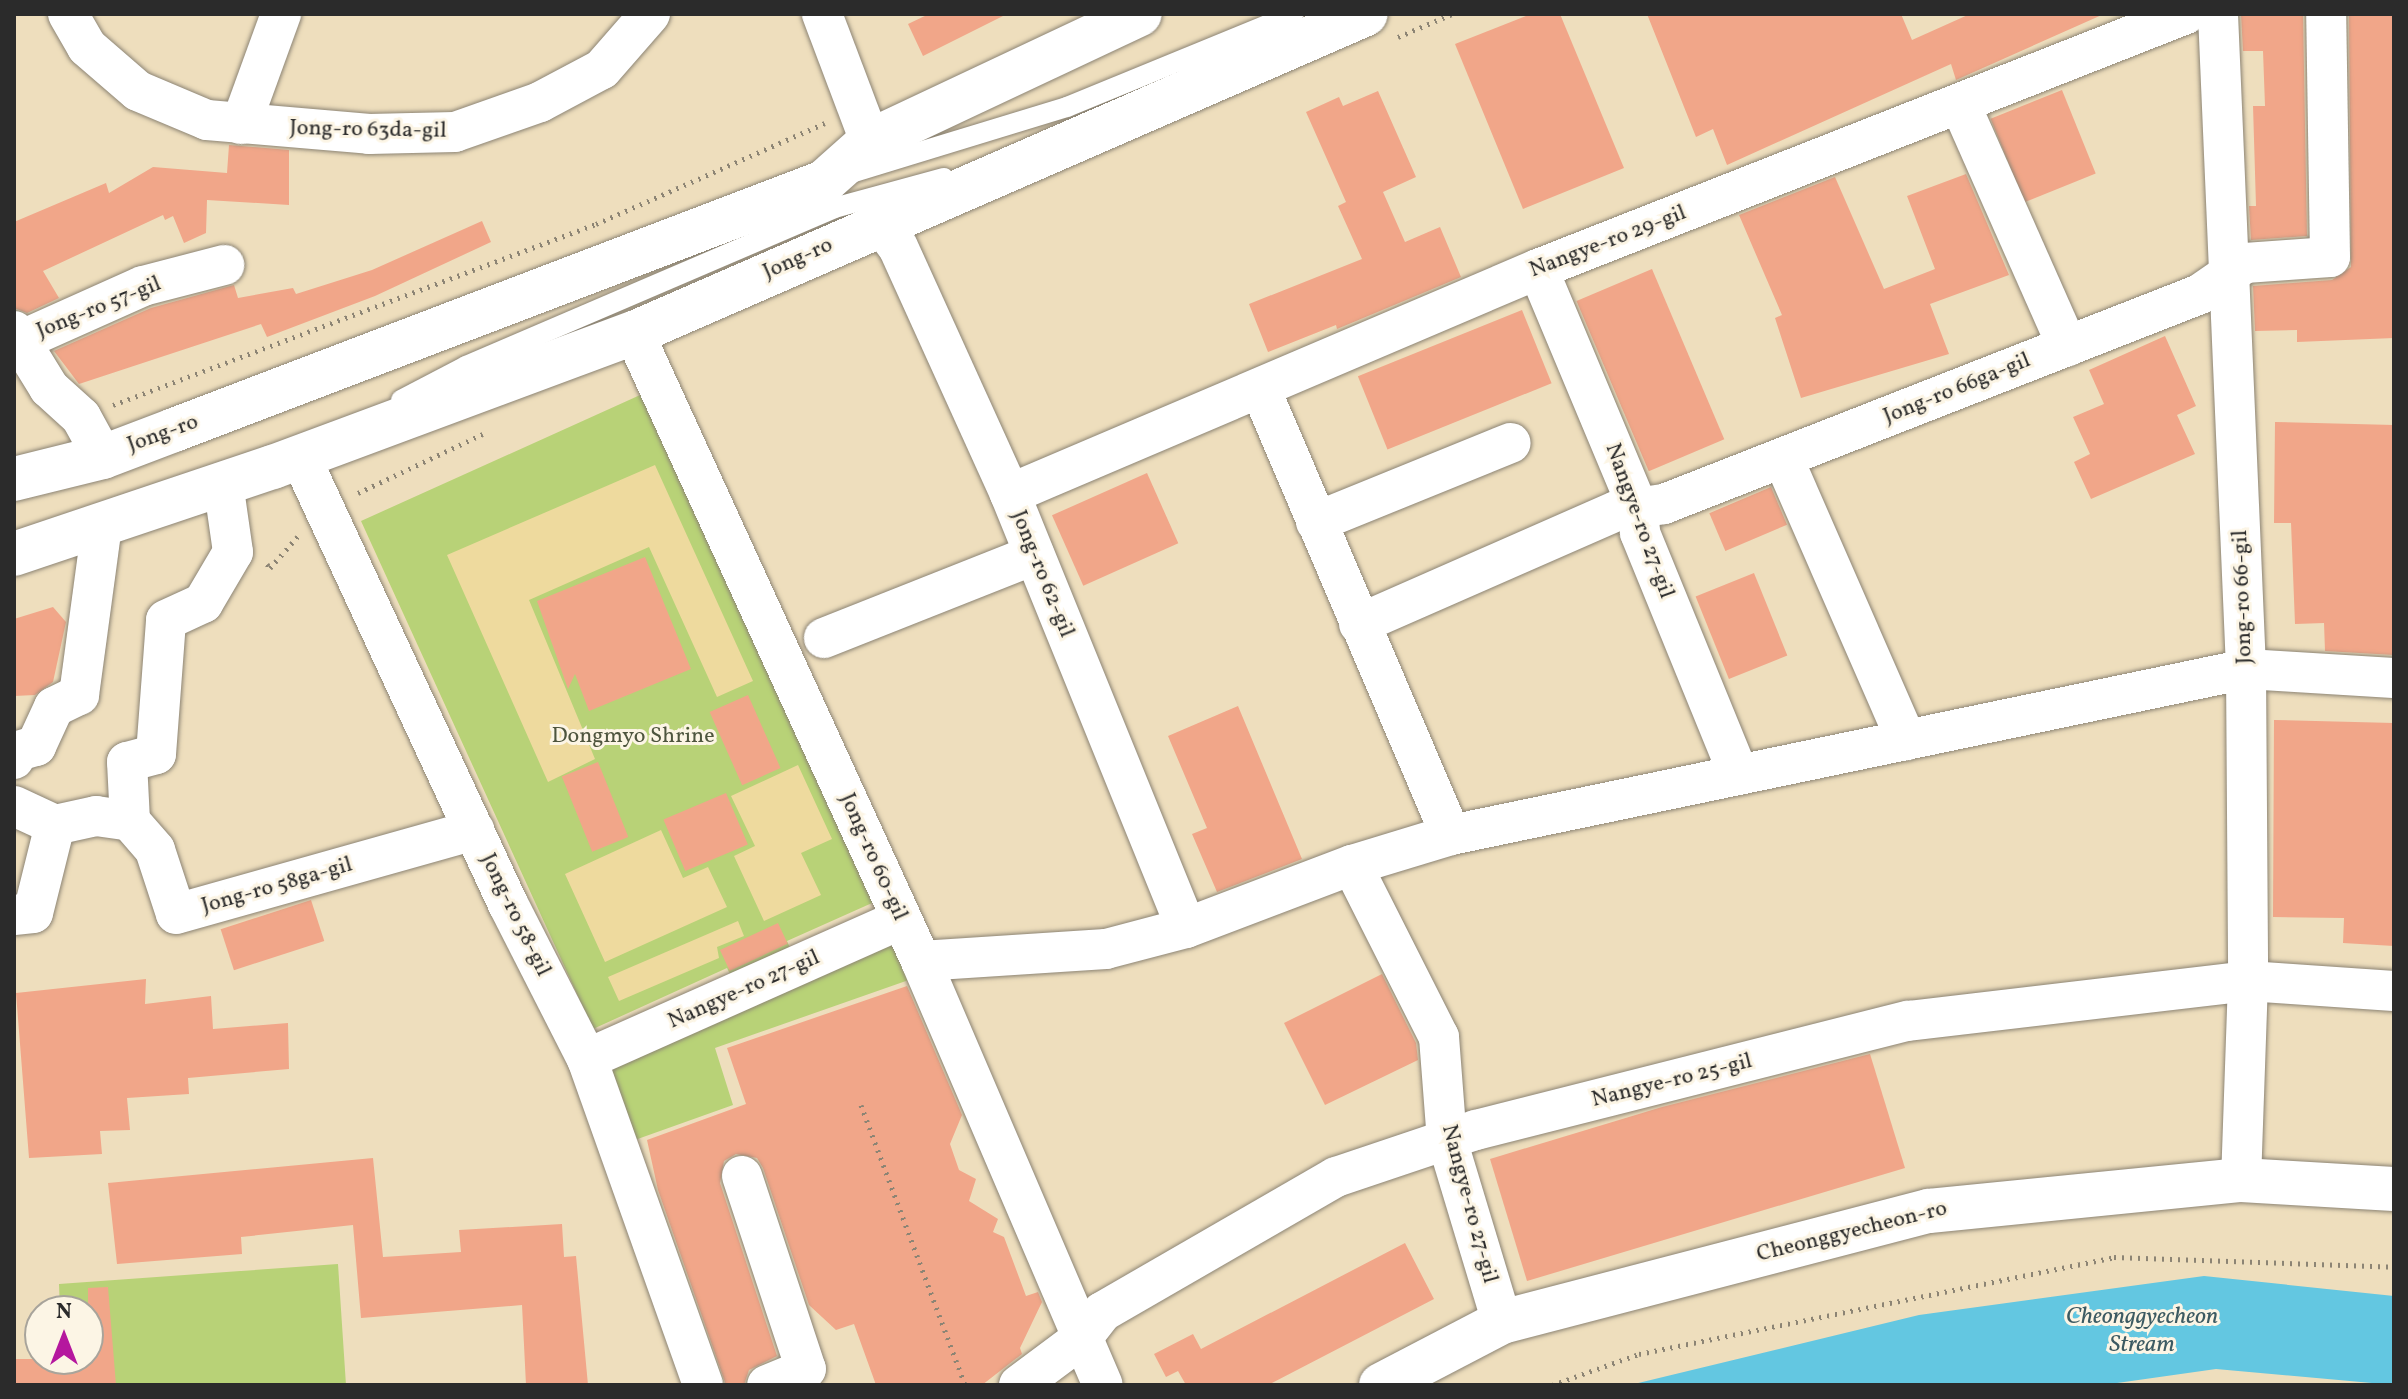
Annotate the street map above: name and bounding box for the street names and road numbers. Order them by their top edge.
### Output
street label: Jong-ro 63da-gil [289,115,447,145]
street label: Nangye-ro 29-gil [1526,200,1690,284]
street label: Jong-ro [759,232,837,286]
street label: Jong-ro 57-gil [33,271,165,345]
street label: Jong-ro 66ga-gil [1880,348,2034,430]
street label: Jong-ro [124,409,202,459]
street label: Nangye-ro 27-gil [1599,440,1679,602]
street label: Jong-ro 62-gil [1005,507,1079,641]
street label: Jong-ro 66-gil [2227,529,2259,665]
street label: Jong-ro 60-gil [833,789,913,925]
street label: Jong-ro 58-gil [474,849,556,981]
street label: Jong-ro 58ga-gil [199,852,355,920]
street label: Nangye-ro 27-gil [664,945,824,1035]
street label: Nangye-ro 25-gil [1589,1048,1755,1114]
street label: Nangye-ro 27-gil [1435,1122,1503,1286]
street label: Cheonggyecheon-ro [1754,1196,1950,1268]

